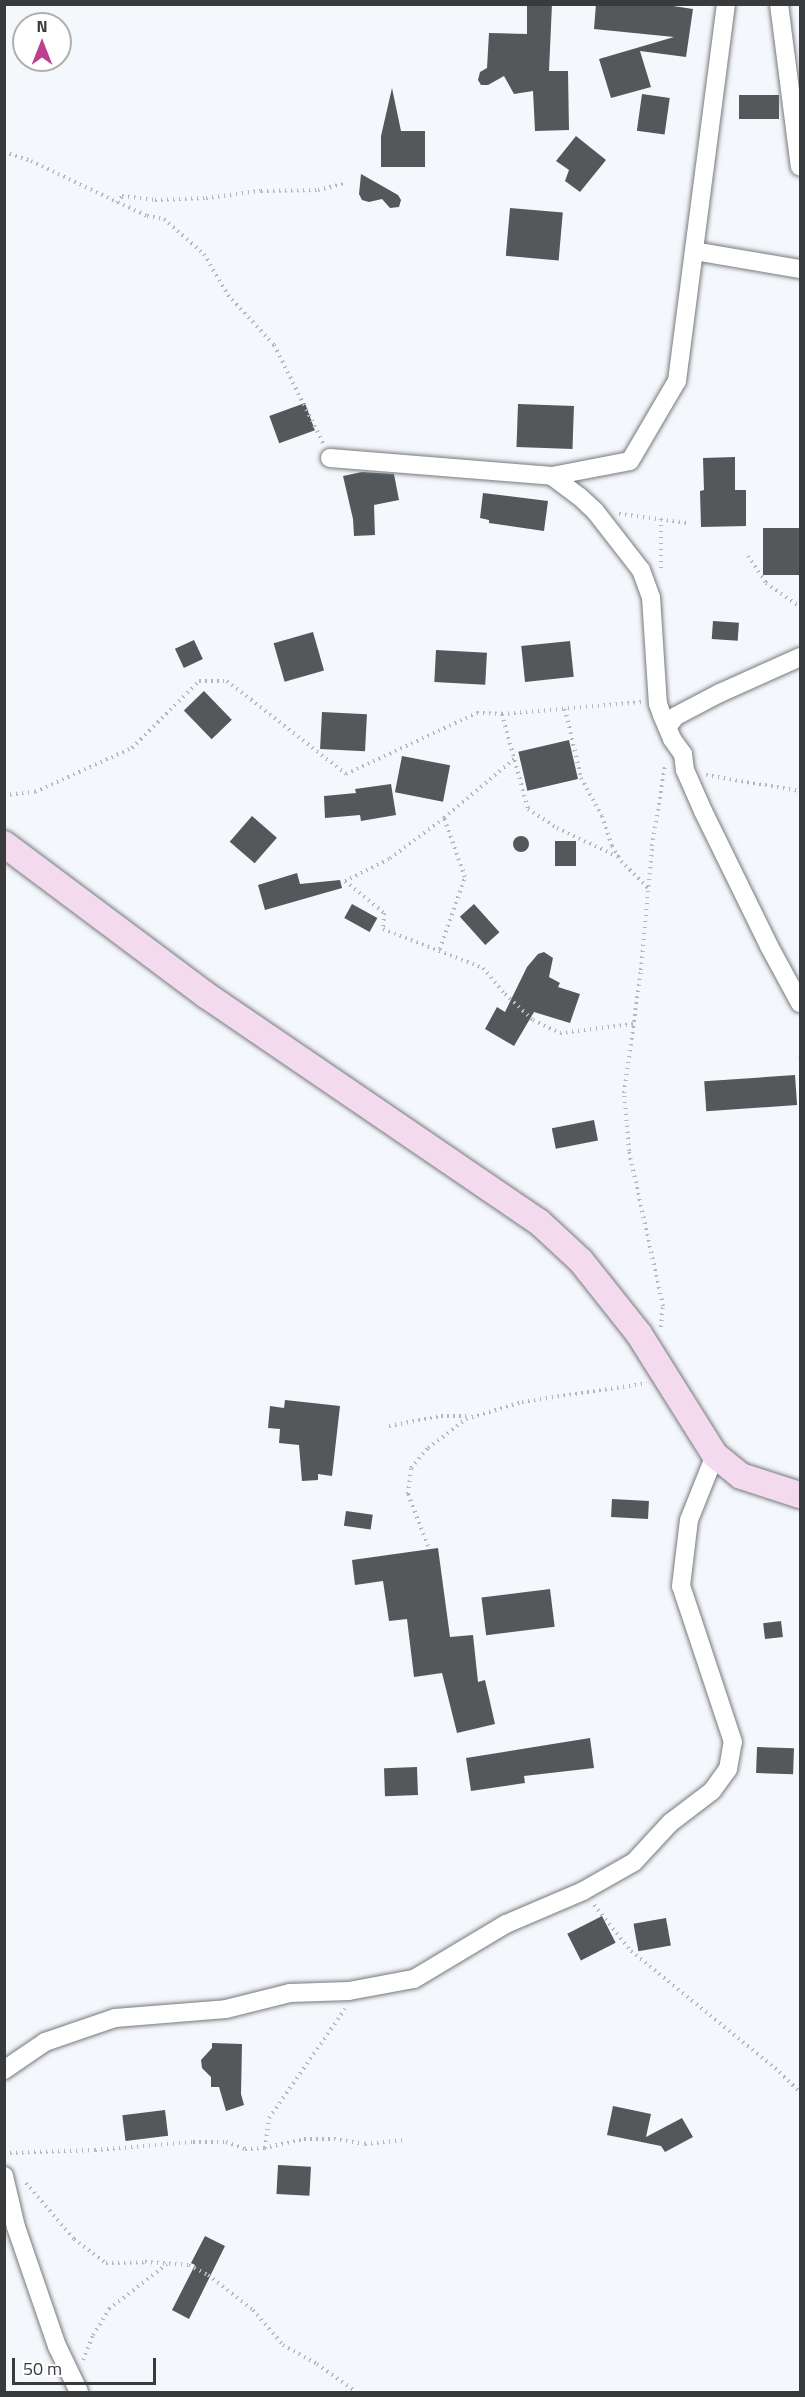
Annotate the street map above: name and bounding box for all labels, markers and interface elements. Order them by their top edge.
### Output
north arrow [12,12,72,72]
text: N [36,14,48,38]
scale bar [15,2346,159,2384]
text: 50 m [23,2355,62,2382]

